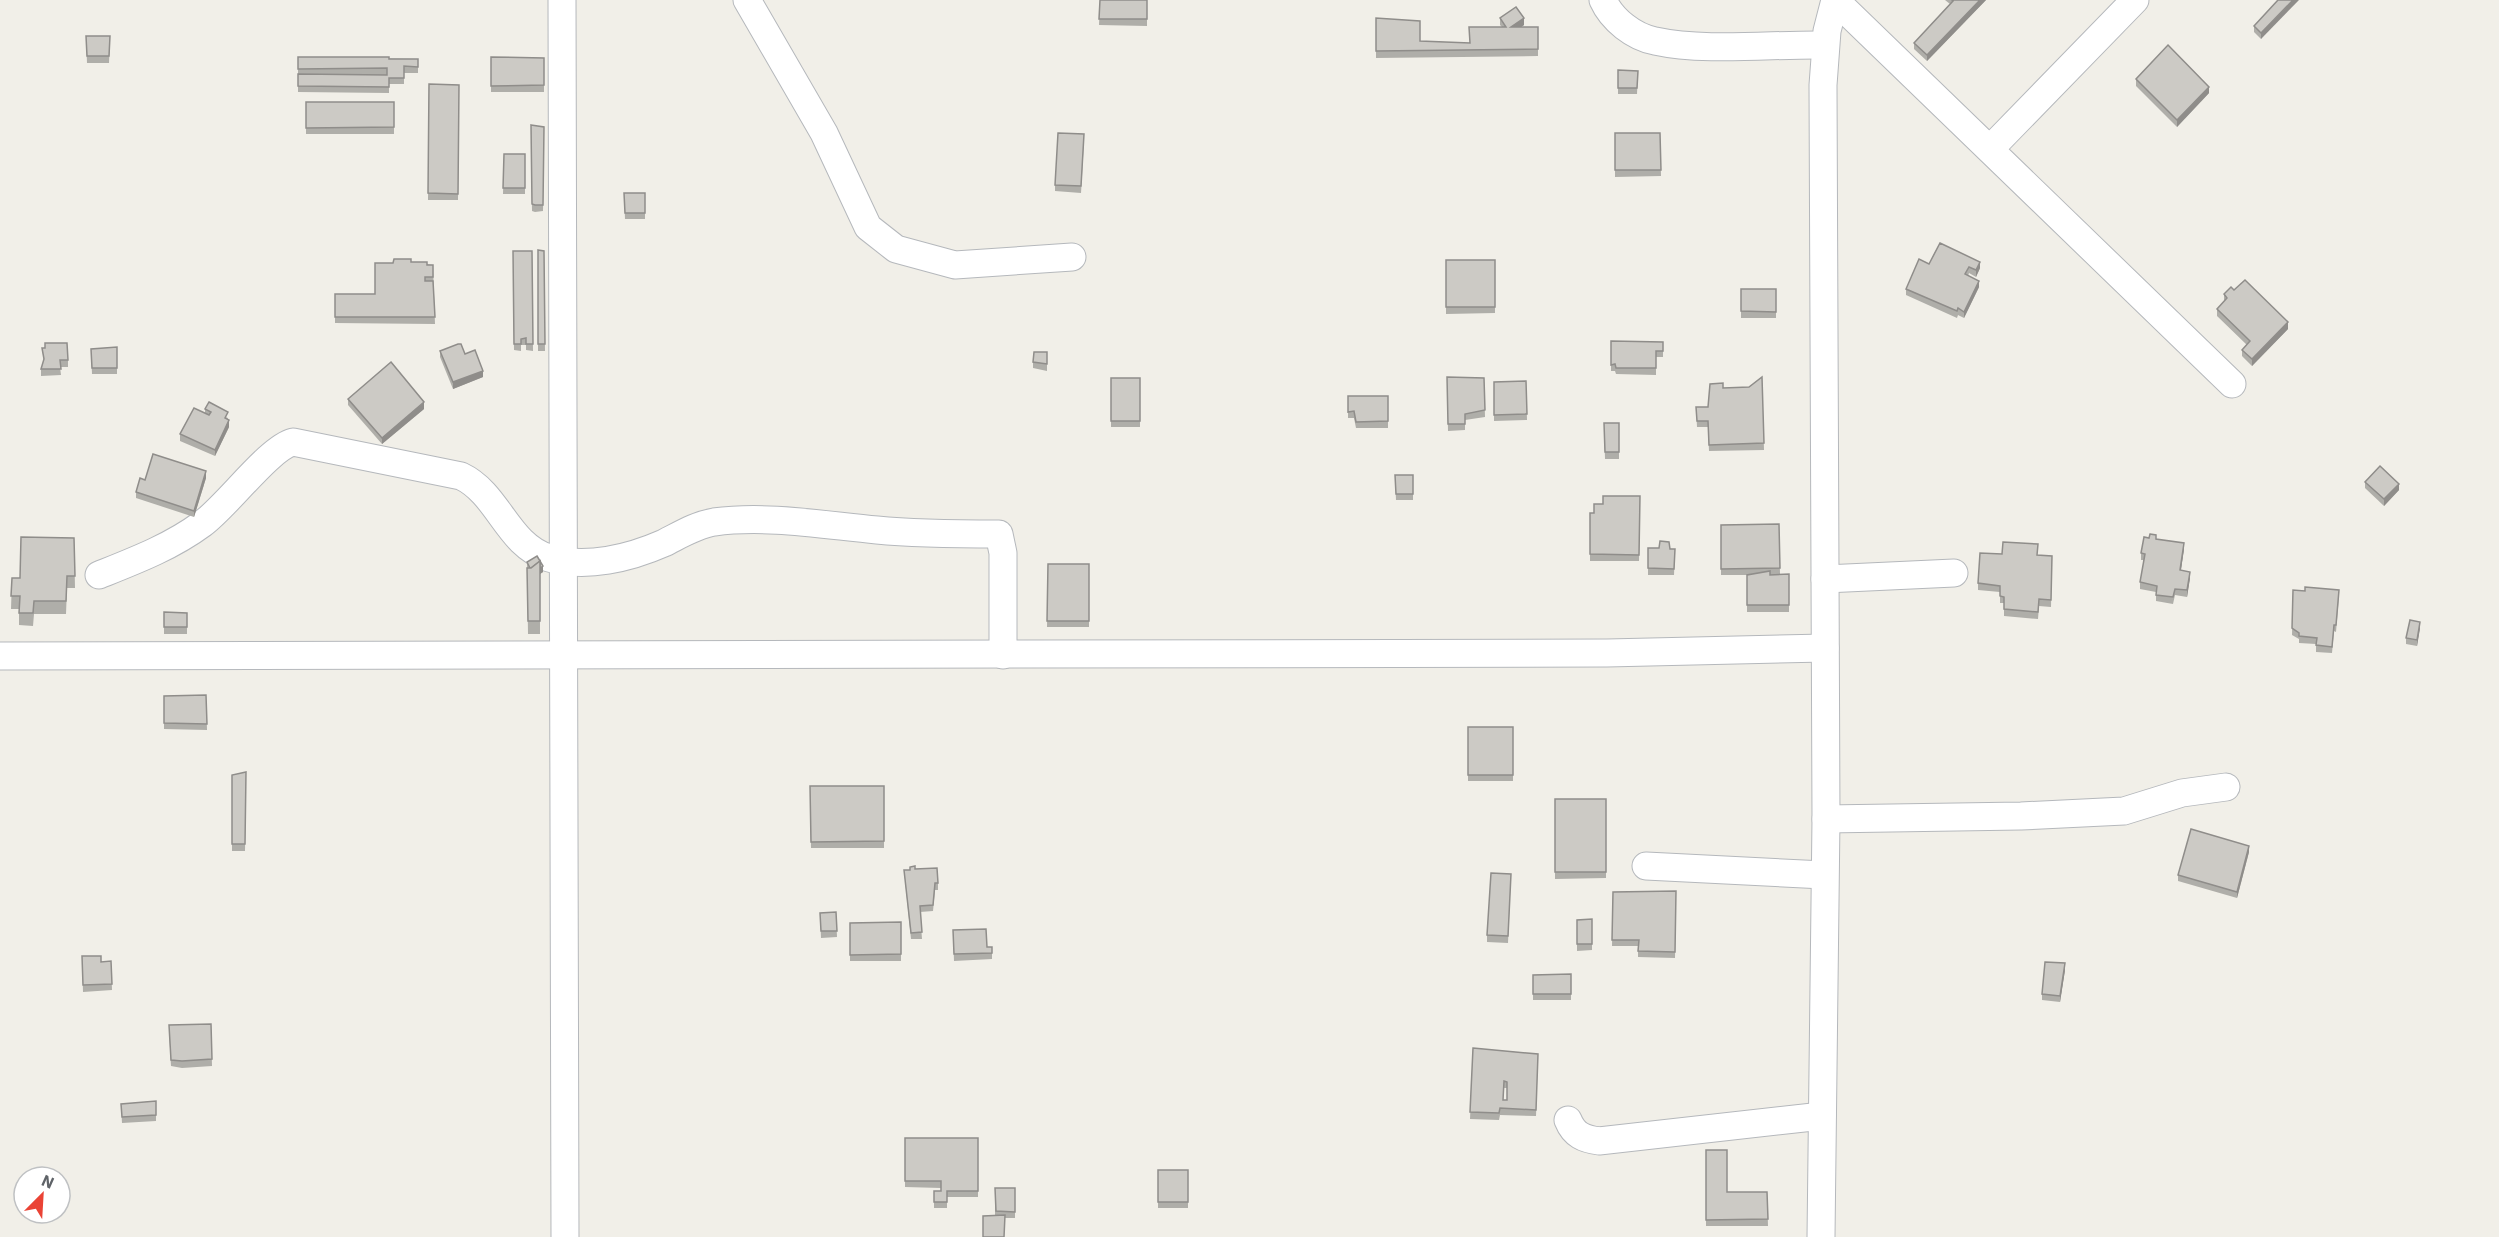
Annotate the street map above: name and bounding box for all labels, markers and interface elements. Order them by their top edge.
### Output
north arrow [12,1165,72,1225]
text: N [39,1170,57,1193]

